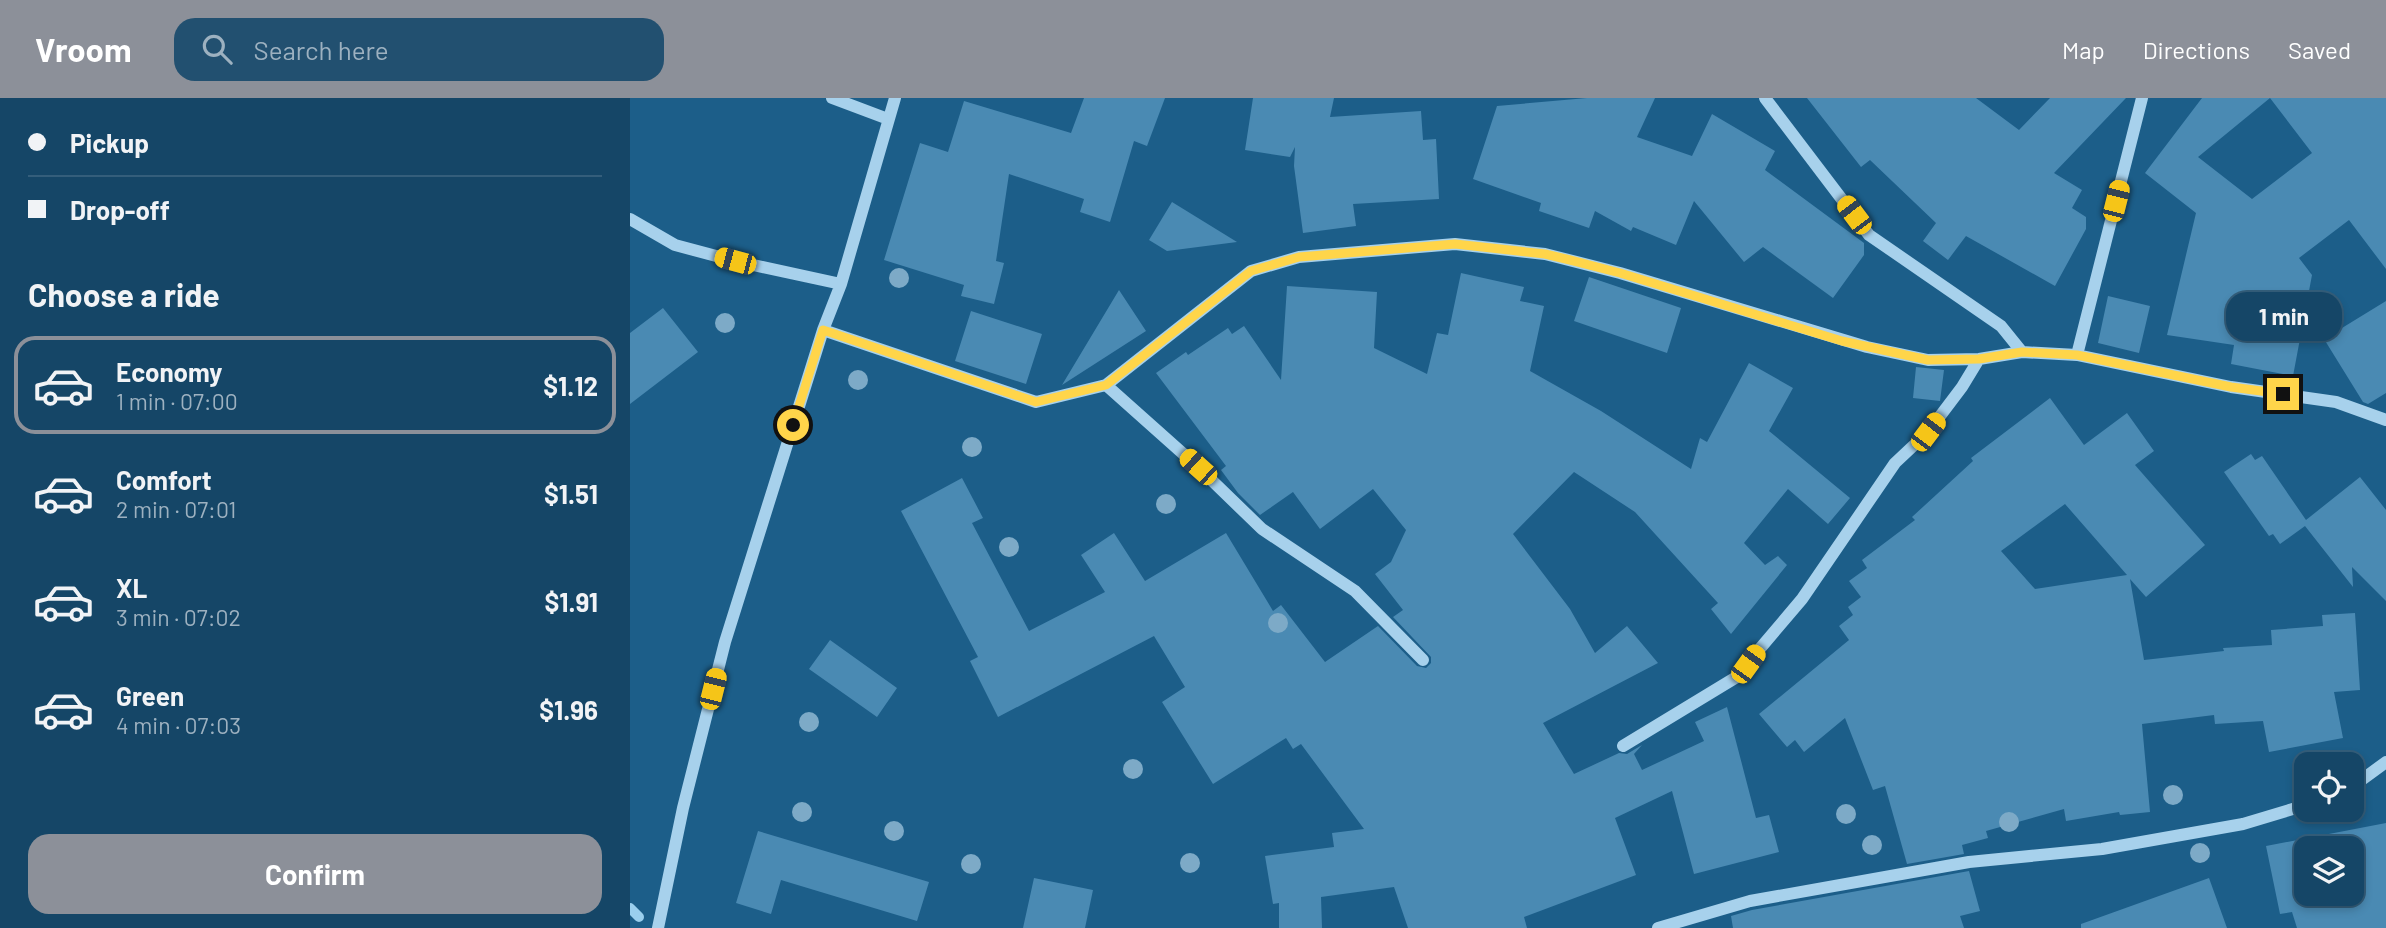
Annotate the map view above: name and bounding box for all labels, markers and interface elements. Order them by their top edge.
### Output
search box [174,18,664,81]
text: Vroom [35,29,132,69]
icon: search [198,30,236,68]
text: Search here [254,34,389,65]
text: Map [2062,35,2105,64]
text: Directions [2143,35,2250,64]
text: Saved [2288,35,2351,64]
text: Pickup [70,127,149,158]
car [2101,178,2132,224]
car [1833,192,1876,238]
text: Drop-off [70,194,170,225]
car [712,245,759,277]
text: Choose a ride [28,275,220,313]
callout: 1 min [2225,292,2341,342]
text: 1 min [2259,302,2309,330]
icon: car [32,354,95,417]
text: Economy [116,356,222,387]
text: $1.12 [543,370,598,401]
route end [2267,378,2299,410]
text: 1 min · 07:00 [116,387,238,415]
route start [777,409,809,441]
car [1907,409,1950,455]
car [1176,445,1221,489]
icon: car [32,462,95,525]
text: Comfort [116,464,212,495]
text: $1.51 [544,478,598,509]
text: 2 min · 07:01 [116,495,236,523]
icon: car [32,570,95,633]
text: XL [116,572,147,603]
text: $1.91 [544,586,598,617]
text: 3 min · 07:02 [116,603,241,631]
car [1728,641,1769,687]
car [698,666,729,712]
icon: car [32,678,95,741]
text: Green [116,680,184,711]
text: $1.96 [539,694,598,725]
text: 4 min · 07:03 [116,711,241,739]
map controls [2294,752,2364,906]
button: locate [2294,752,2364,822]
button: Confirm [28,834,602,914]
button: layers [2294,836,2364,906]

